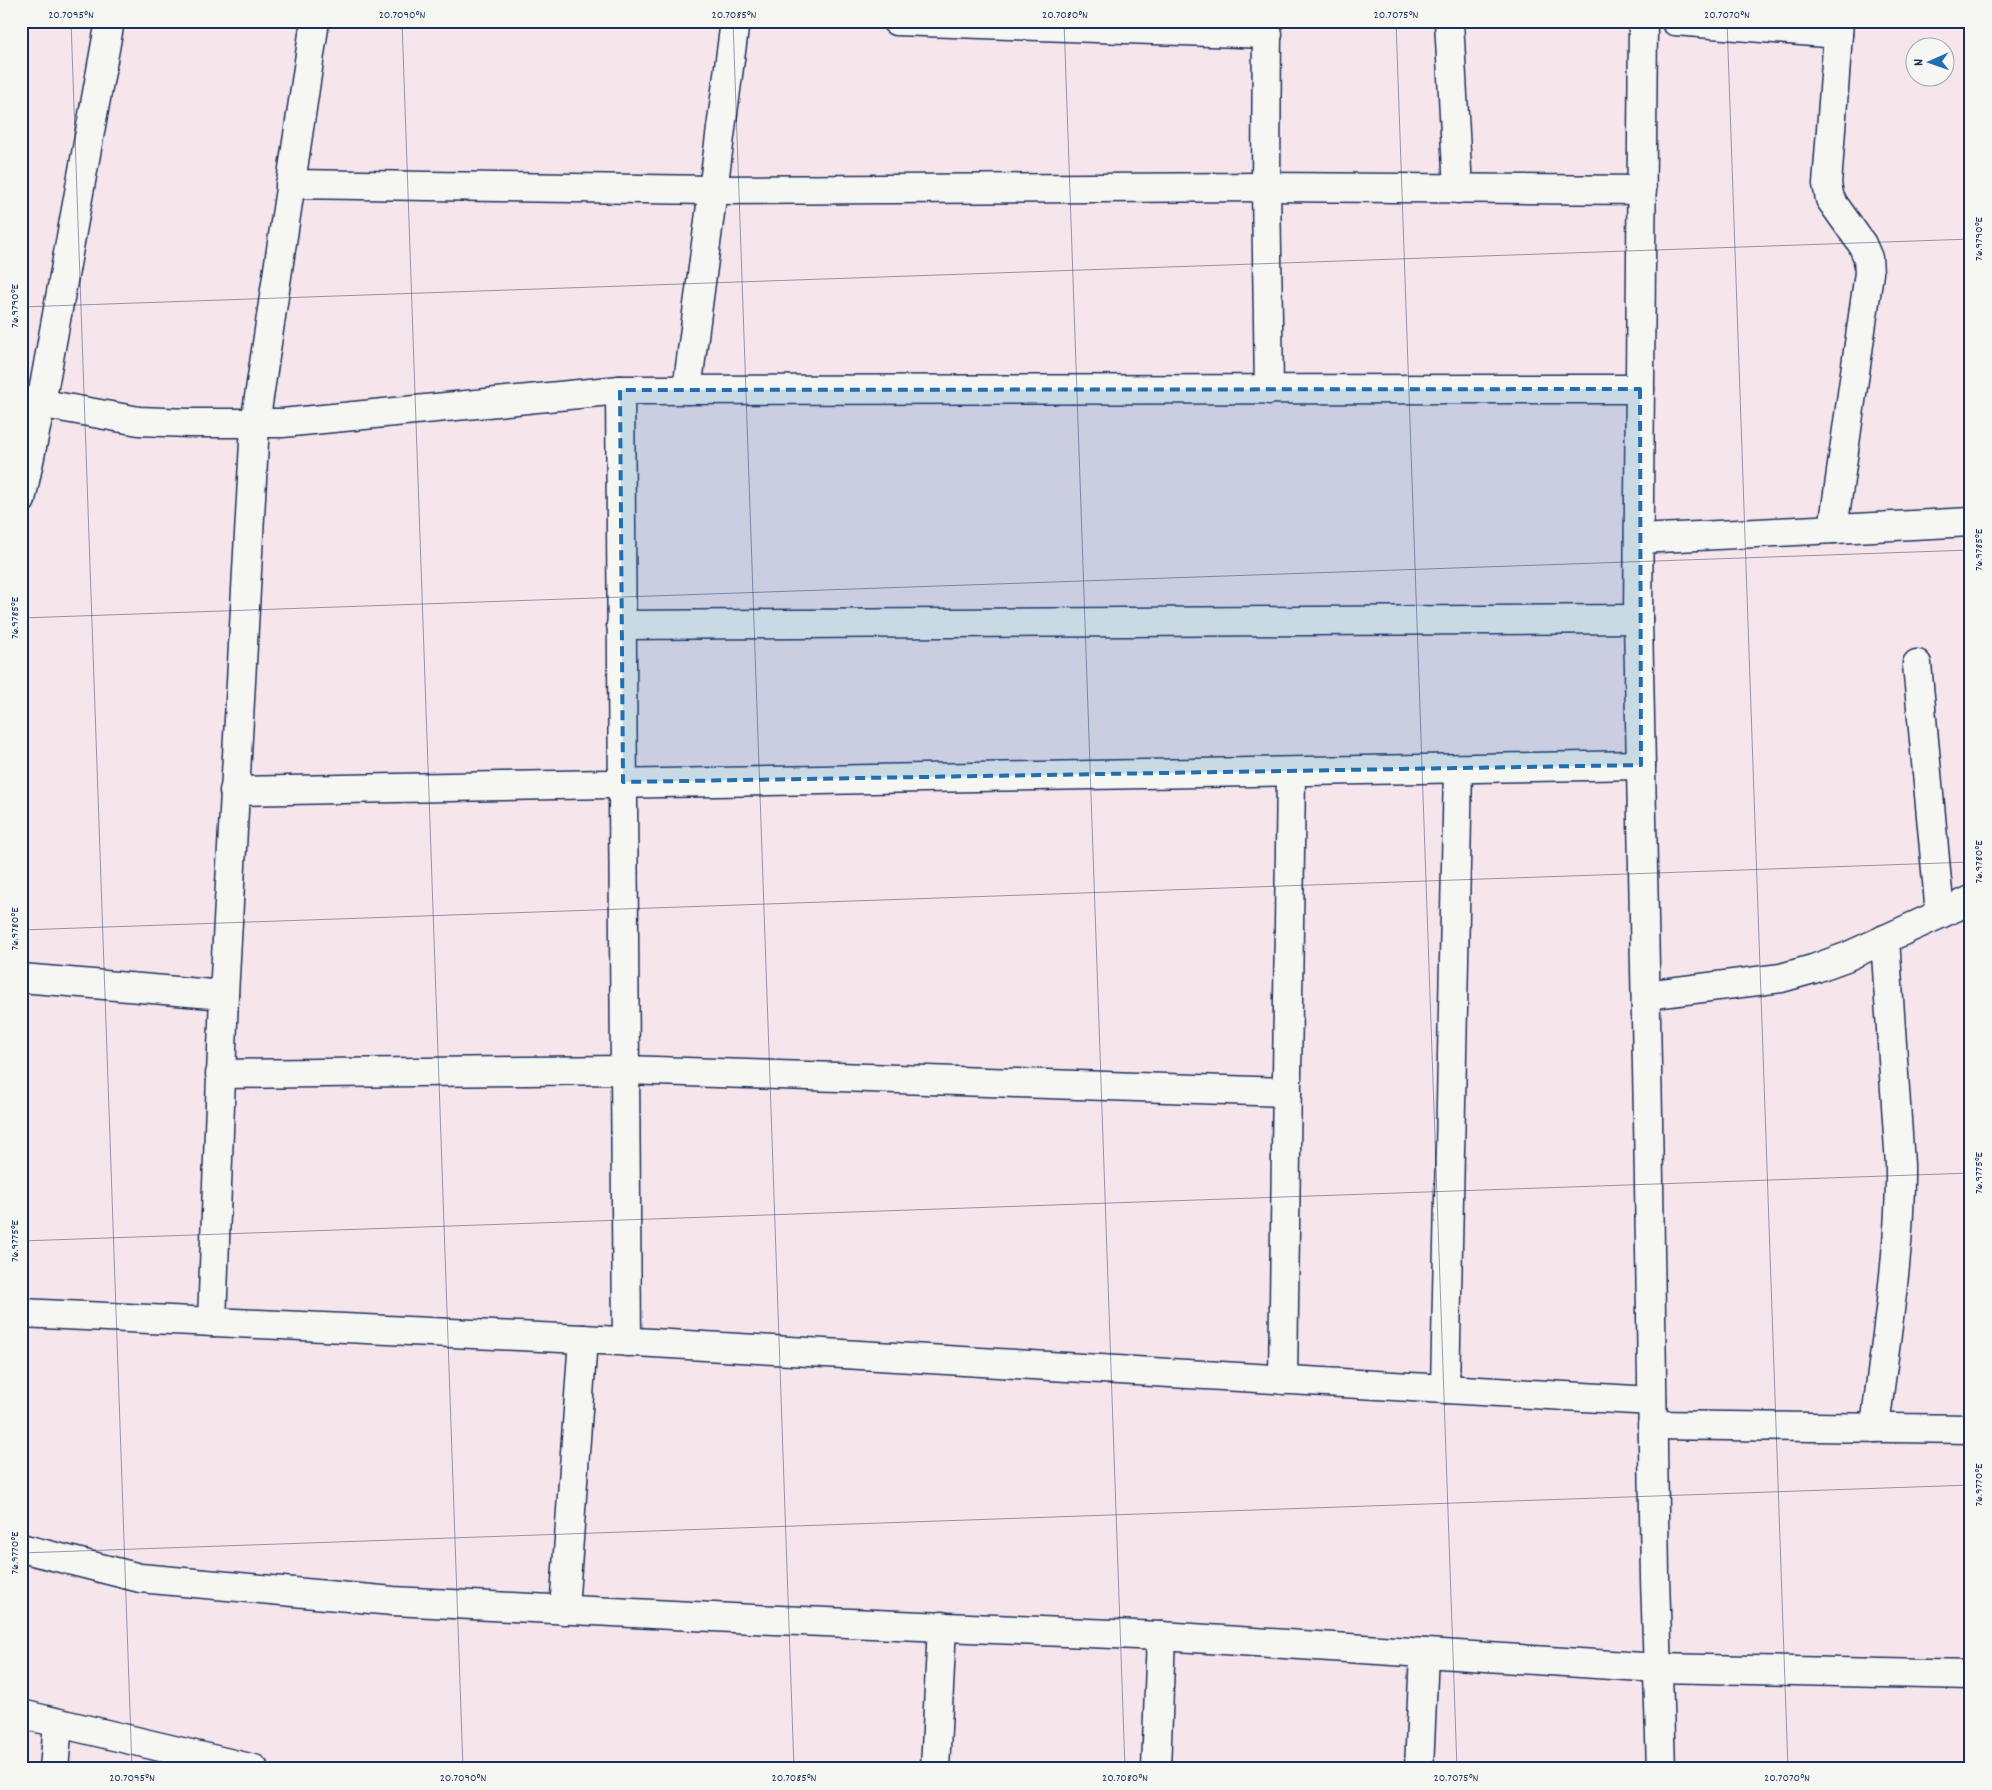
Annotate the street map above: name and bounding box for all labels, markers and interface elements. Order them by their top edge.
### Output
text: 20.7095°N [48,7,94,24]
text: 20.7090°N [379,7,425,24]
text: 20.7085°N [711,7,757,24]
text: 20.7080°N [1042,7,1088,24]
text: 20.7075°N [1374,7,1418,24]
text: 20.7070°N [1704,7,1750,24]
north arrow [1904,38,1954,88]
text: N [1909,58,1929,66]
text: 76.9790°E [1971,217,1988,261]
text: 76.9790°E [7,284,24,328]
text: 76.9785°E [1971,528,1988,571]
text: 76.9785°E [7,596,24,639]
text: 76.9780°E [1971,840,1988,884]
text: 76.9780°E [7,907,24,951]
text: 76.9775°E [1971,1151,1988,1194]
text: 76.9775°E [7,1219,24,1262]
text: 76.9770°E [1971,1463,1988,1507]
text: 76.9770°E [7,1531,24,1575]
text: 20.7095°N [109,1770,155,1787]
text: 20.7090°N [440,1770,486,1787]
text: 20.7085°N [771,1770,817,1787]
text: 20.7080°N [1102,1770,1148,1787]
text: 20.7075°N [1434,1770,1478,1787]
text: 20.7070°N [1764,1770,1810,1787]

